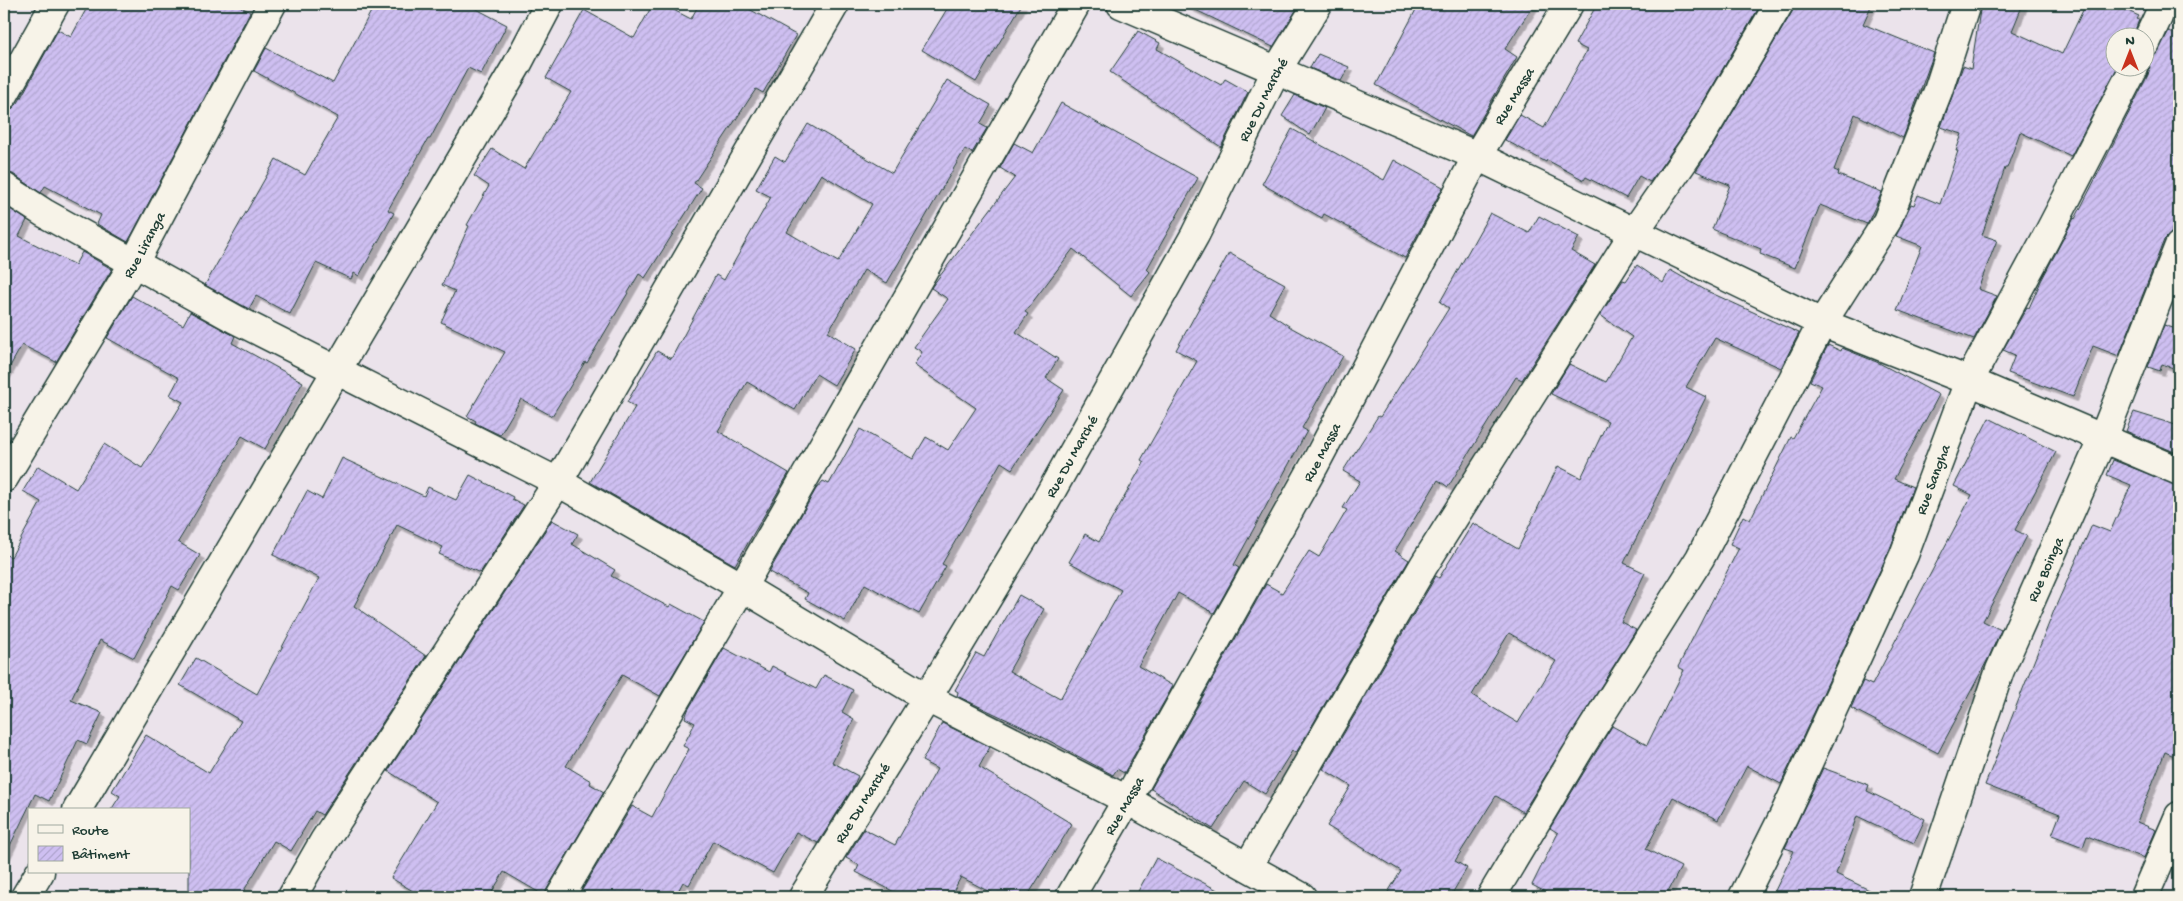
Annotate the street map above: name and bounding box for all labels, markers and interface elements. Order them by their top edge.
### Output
north arrow [2106,28,2156,78]
text: N [2125,33,2135,50]
street label: Rue Du Marché [1236,55,1293,145]
street label: Rue Massa [1491,64,1540,129]
street label: Rue Liranga [120,209,171,282]
street label: Rue Du Marché [1042,413,1103,501]
street label: Rue Massa [1300,420,1346,486]
street label: Rue Sangha [1913,442,1956,517]
street label: Rue Boinga [2024,534,2069,605]
street label: Rue Du Marché [832,760,895,847]
street label: Rue Massa [1101,774,1149,839]
legend [28,808,190,874]
text: Route [72,822,109,840]
text: Bâtiment [71,846,131,864]

